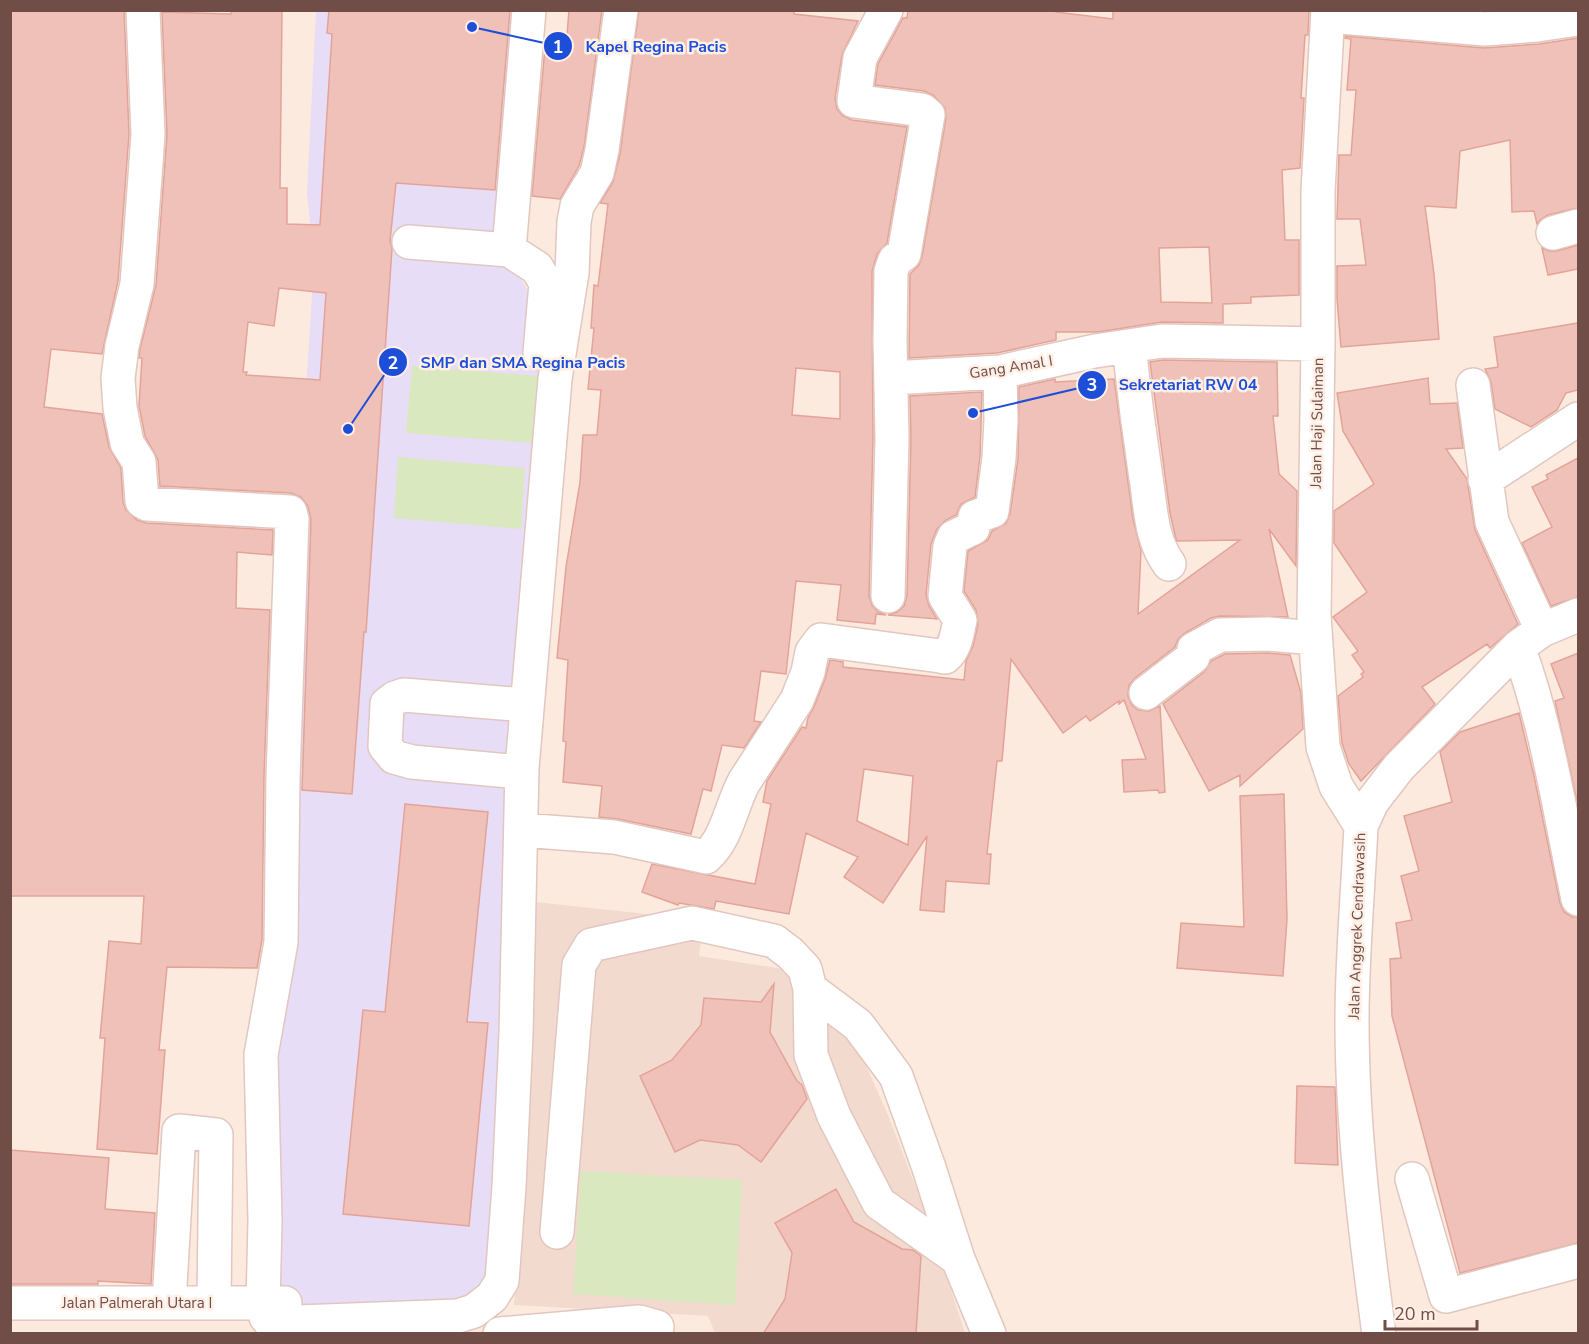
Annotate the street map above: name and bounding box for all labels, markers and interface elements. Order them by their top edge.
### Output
callout: Kapel Regina Pacis [543,29,738,63]
text: 1 [553,35,563,59]
text: Kapel Regina Pacis [586,36,727,58]
callout: SMP dan SMA Regina Pacis [378,345,637,379]
text: 2 [388,351,398,375]
street label: Gang Amal I [968,351,1054,383]
text: SMP dan SMA Regina Pacis [421,352,626,374]
street label: Jalan Haji Sulaiman [1306,358,1328,489]
callout: Sekretariat RW 04 [1077,368,1270,402]
text: 3 [1087,373,1097,397]
text: Sekretariat RW 04 [1119,374,1258,396]
street label: Jalan Anggrek Cendrawasih [1344,832,1370,1021]
street label: Jalan Palmerah Utara I [61,1293,212,1313]
scale bar [1385,1293,1476,1331]
text: 20 m [1394,1302,1436,1326]

